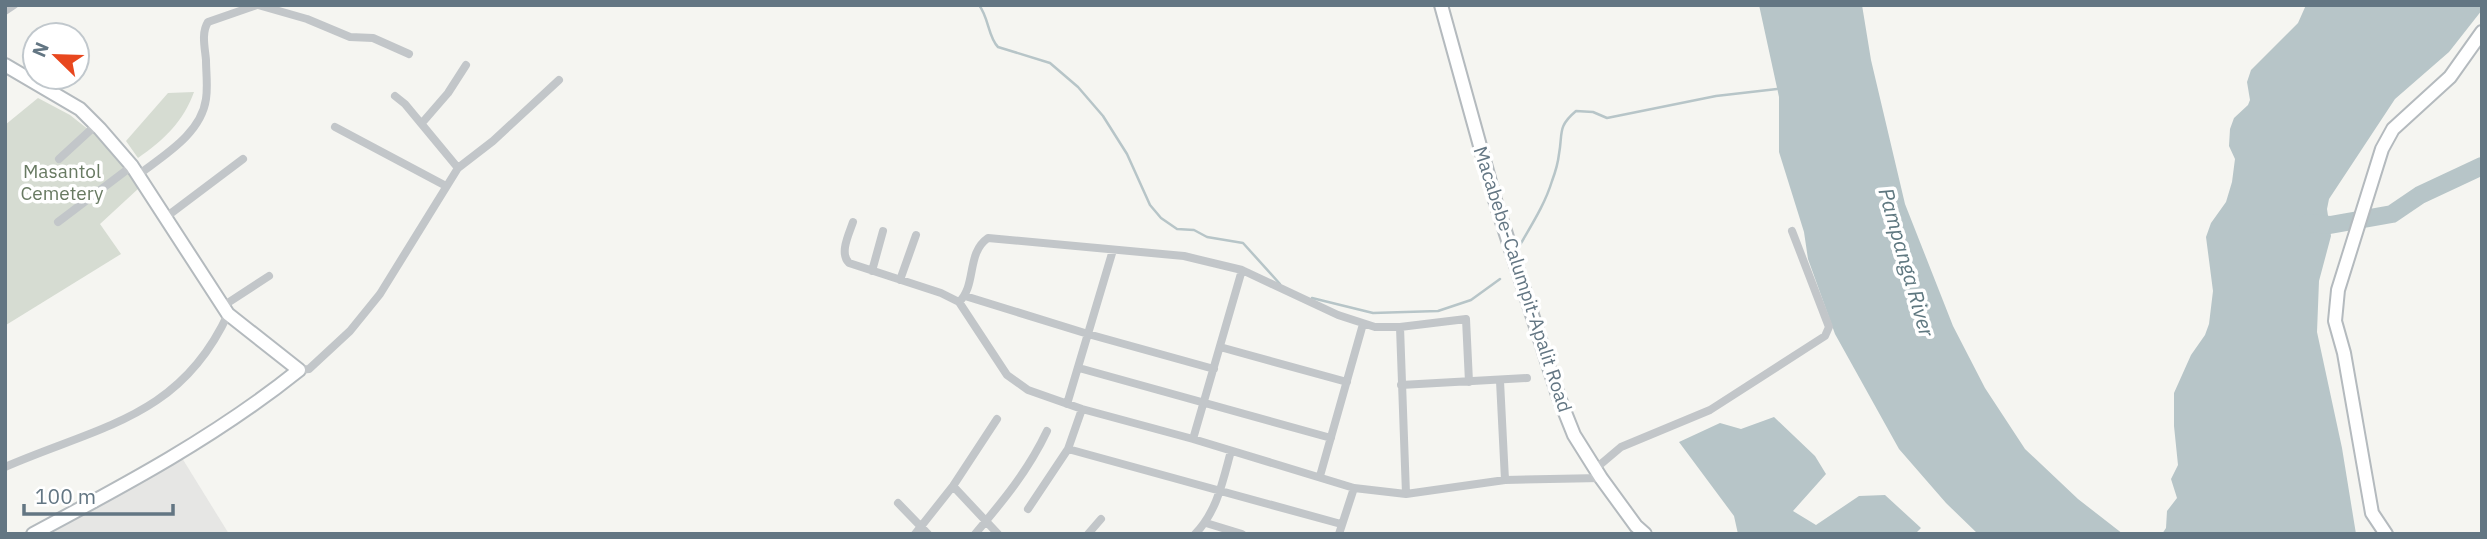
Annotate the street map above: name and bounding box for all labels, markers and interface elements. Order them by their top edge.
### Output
north arrow [21,21,91,91]
text: N [27,38,54,60]
street label: Macabebe-Calumpit-Apalit Road [1469,143,1577,415]
park label: Masantol Cemetery [21,159,104,205]
water label: Pampanga River [1872,185,1942,341]
scale bar [24,472,173,516]
text: 100 m [35,482,96,510]

